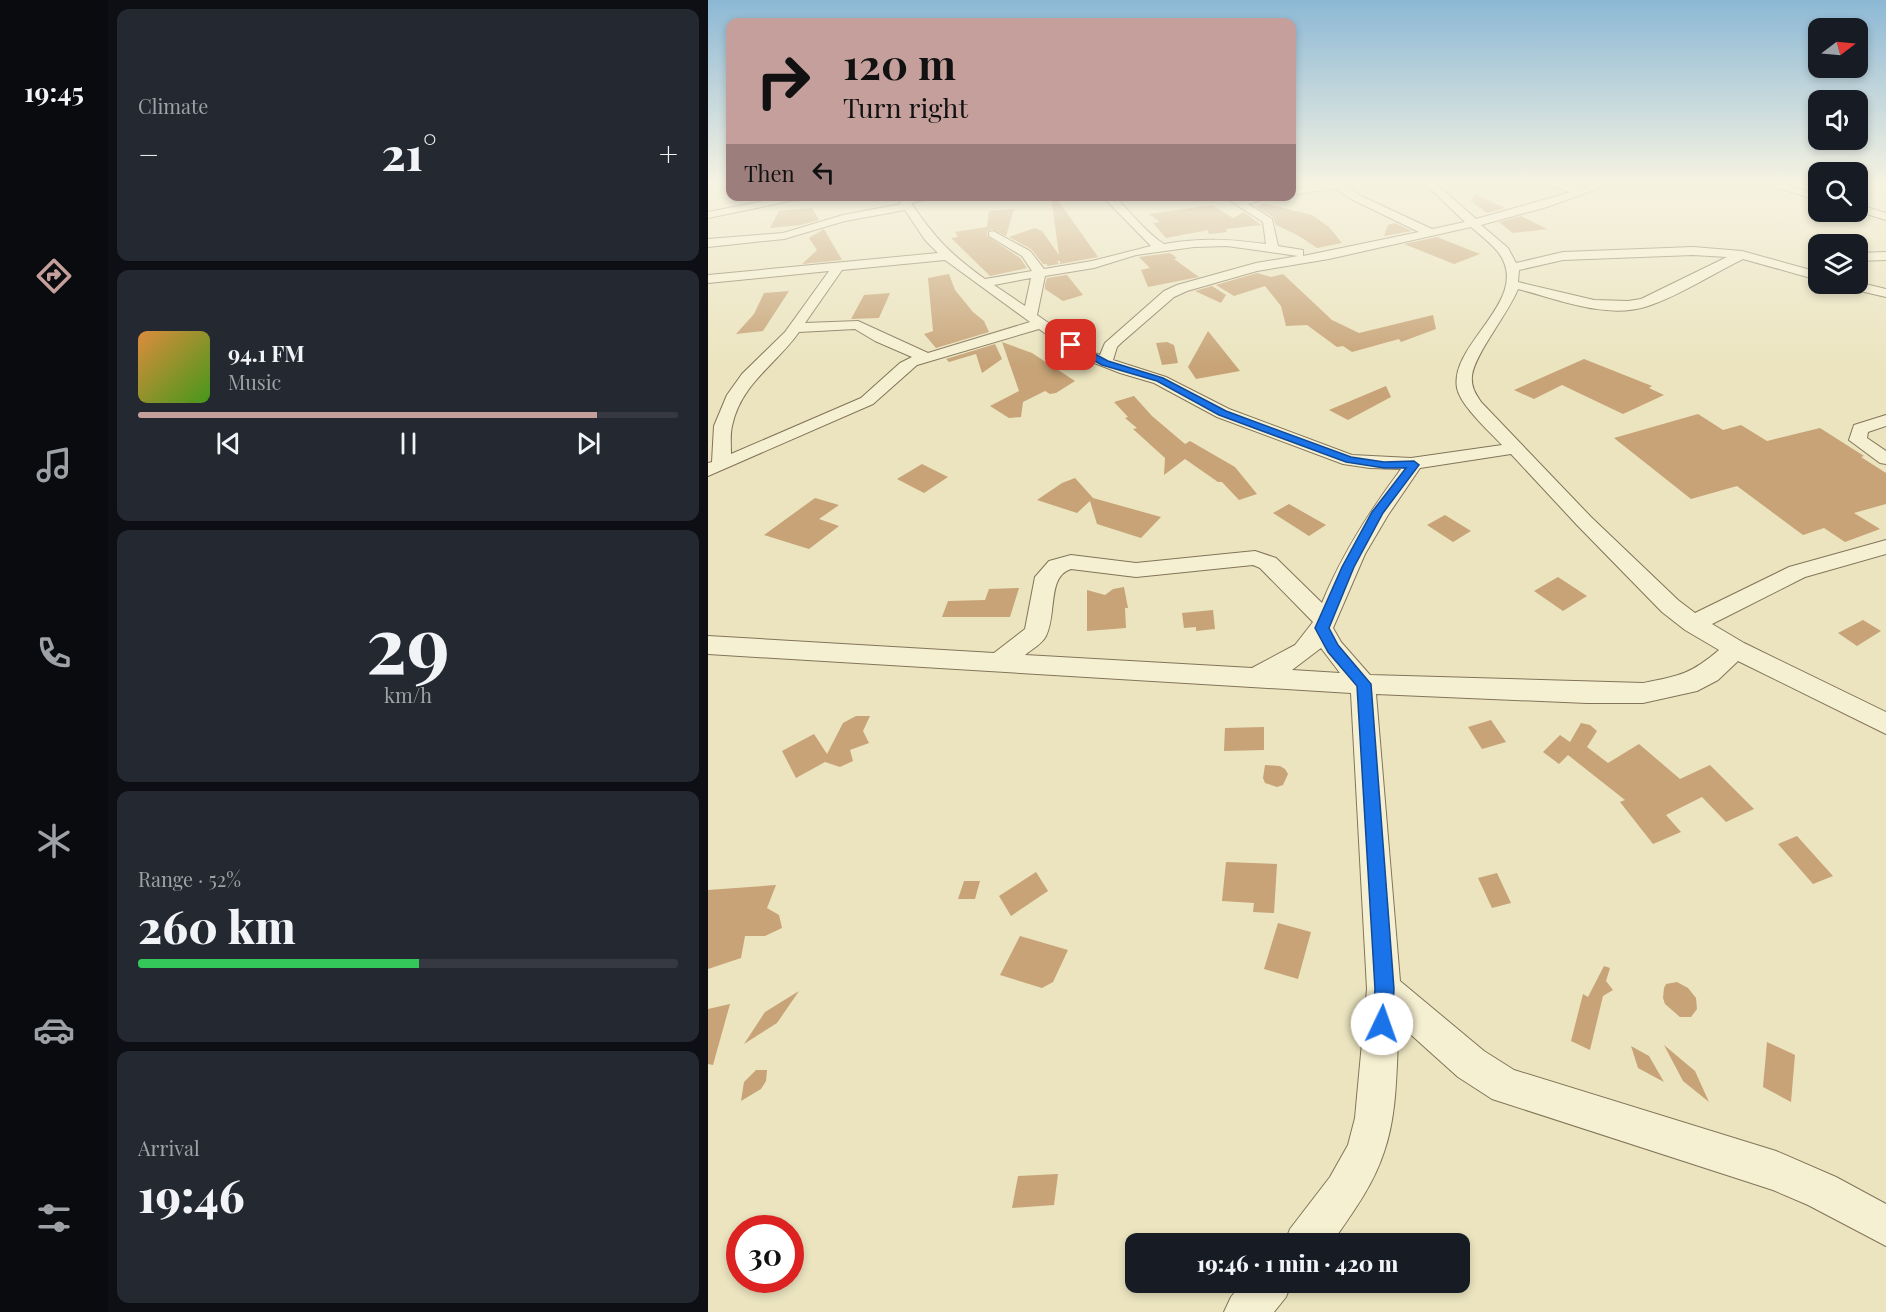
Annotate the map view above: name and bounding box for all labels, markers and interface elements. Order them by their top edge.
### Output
north arrow [1808,18,1868,78]
map controls [1808,18,1868,294]
text: 120 m [843,35,956,91]
icon: right [744,42,822,120]
text: 19:45 [24,73,84,109]
text: Turn right [843,89,968,125]
button: sound [1808,90,1868,150]
text: Climate [138,92,208,119]
text: 21° [381,122,437,182]
text: − [138,131,159,175]
text: + [659,131,678,175]
icon: left [807,156,840,189]
text: Then [744,158,795,188]
button: search [1808,162,1868,222]
button: layers [1808,234,1868,294]
icon: directions [33,255,75,297]
pin [1045,319,1096,370]
icon: arrive [1054,328,1087,361]
text: 94.1 FM [228,338,305,368]
text: Music [228,368,281,395]
icon: previous [212,427,245,460]
icon: pause [392,427,425,460]
icon: next [572,427,605,460]
icon: music [33,444,75,486]
text: 29 [366,590,450,694]
icon: phone [33,632,75,674]
text: km/h [384,681,432,708]
icon: climate [33,820,75,862]
text: Range · 52% [138,865,241,892]
text: 260 km [138,895,296,955]
position arrow [1350,992,1414,1056]
icon: car [33,1009,75,1051]
text: Arrival [138,1134,200,1161]
text: 19:46 [138,1164,245,1224]
icon: filters [33,1197,75,1239]
speed limit sign: 30 [726,1215,804,1293]
text: 19:46 · 1 min · 420 m [1197,1248,1398,1278]

